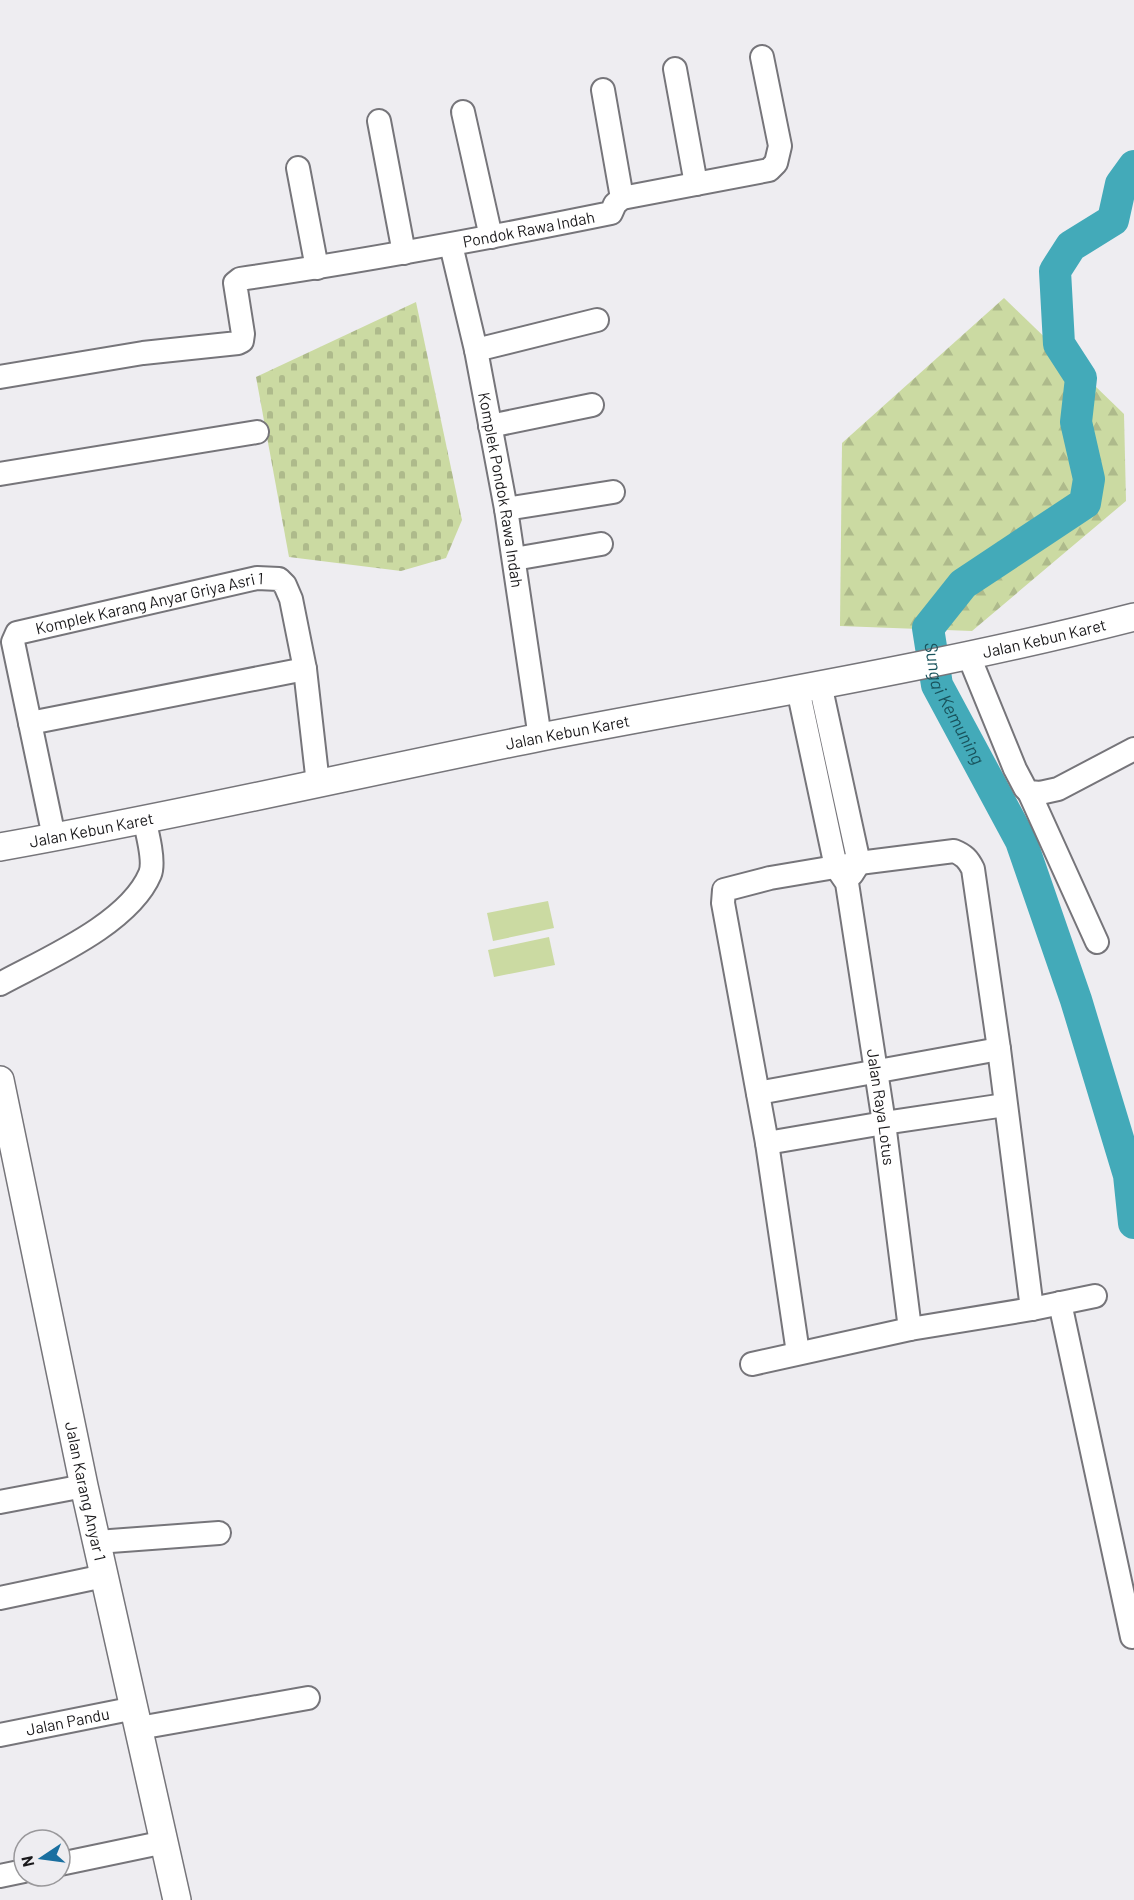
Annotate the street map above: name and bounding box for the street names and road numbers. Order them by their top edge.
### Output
street label: Pondok Rawa Indah [461,207,596,251]
street label: Komplek Pondok Rawa Indah [475,391,528,589]
street label: Komplek Karang Anyar Griya Asri 1 [34,568,264,637]
street label: Jalan Kebun Karet [981,614,1108,661]
street label: Jalan Kebun Karet [504,711,631,753]
street label: Jalan Kebun Karet [28,808,155,851]
street label: Jalan Raya Lotus [864,1047,899,1166]
street label: Jalan Karang Anyar 1 [62,1420,110,1562]
street label: Jalan Pandu [24,1703,111,1739]

